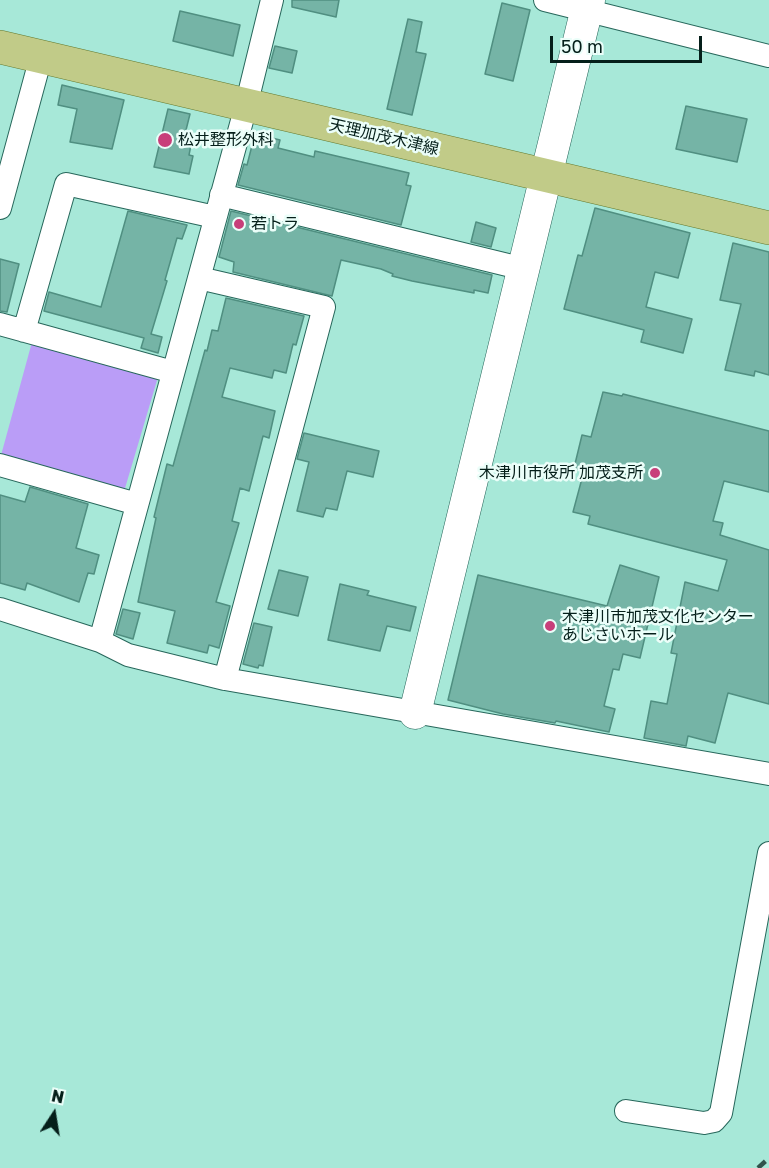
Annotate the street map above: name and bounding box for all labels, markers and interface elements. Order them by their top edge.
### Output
scale bar [553,24,704,62]
text: 50 m [561,35,603,57]
street label: 天理加茂木津線 [327,115,441,159]
place label: 松井整形外科 [178,130,274,150]
marker: 松井整形外科 [156,131,174,149]
place label: 若トラ [251,214,299,234]
marker: 若トラ [232,217,246,231]
place label: 木津川市役所 加茂支所 [479,463,643,483]
marker: 木津川市役所 加茂支所 [648,466,662,480]
place label: 木津川市加茂文化センター あじさいホール [562,607,754,645]
marker: 木津川市加茂文化センター あじさいホール [543,619,557,633]
north arrow [24,1084,84,1144]
text: N [50,1085,66,1107]

